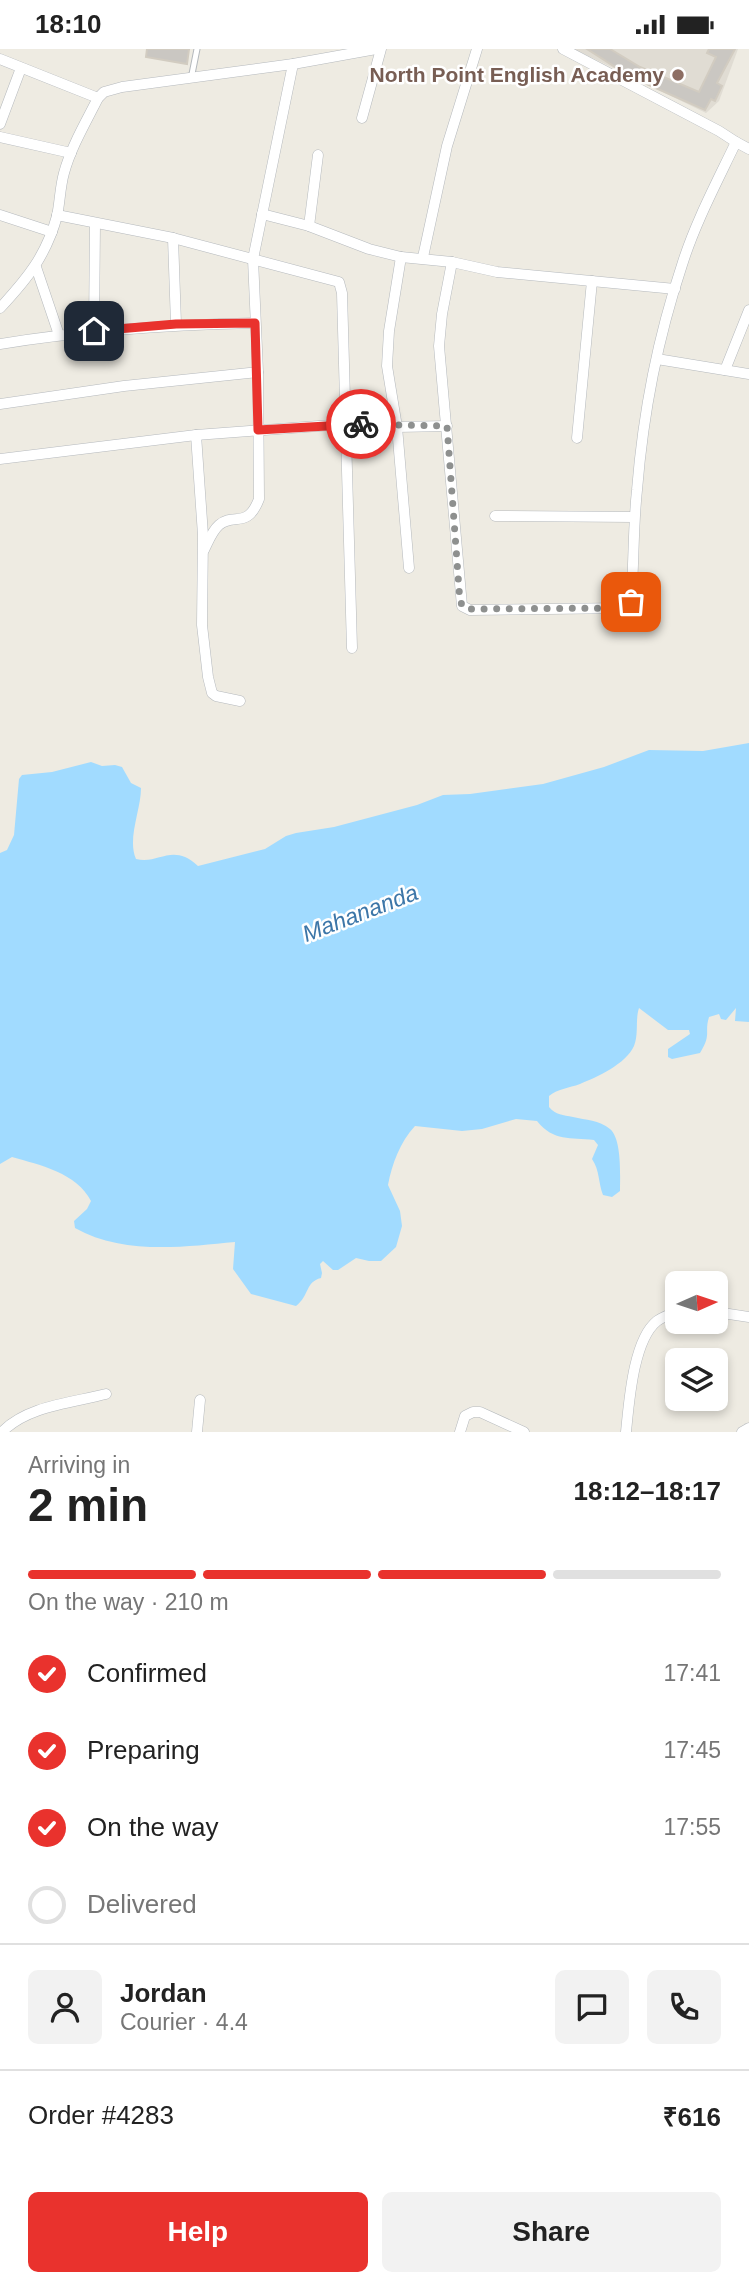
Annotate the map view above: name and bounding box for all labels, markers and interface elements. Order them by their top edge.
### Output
text: 18:10 [35,9,102,39]
place label: North Point English Academy [370,63,664,86]
marker: North Point English Academy [670,67,686,83]
pin [64,301,124,361]
icon: home [75,312,113,350]
courier [326,389,396,459]
icon: bike [342,405,380,443]
pin [601,572,661,632]
icon: bag [612,583,650,621]
water label: Mahananda [299,879,421,947]
north arrow [665,1271,728,1333]
map controls [665,1271,728,1411]
button: layers [665,1348,728,1411]
text: Arriving in [28,1452,130,1478]
text: 18:12–18:17 [574,1476,721,1506]
text: 2 min [28,1479,148,1531]
text: On the way · 210 m [28,1589,229,1615]
icon: check [28,1655,66,1693]
text: Confirmed [87,1658,207,1688]
text: 17:41 [663,1660,721,1686]
icon: check [28,1732,66,1770]
text: Preparing [87,1735,200,1765]
text: 17:45 [663,1737,721,1763]
icon: check [28,1809,66,1847]
text: On the way [87,1812,219,1842]
text: 17:55 [663,1814,721,1840]
text: Delivered [87,1889,197,1919]
button: person [28,1970,102,2044]
button: chat [555,1970,629,2044]
button: phone [647,1970,721,2044]
text: Jordan [120,1978,207,2008]
text: Courier · 4.4 [120,2009,248,2035]
text: Order #4283 [28,2100,174,2130]
text: ₹616 [663,2102,721,2132]
button: Help [28,2192,368,2272]
button: Share [382,2192,721,2272]

